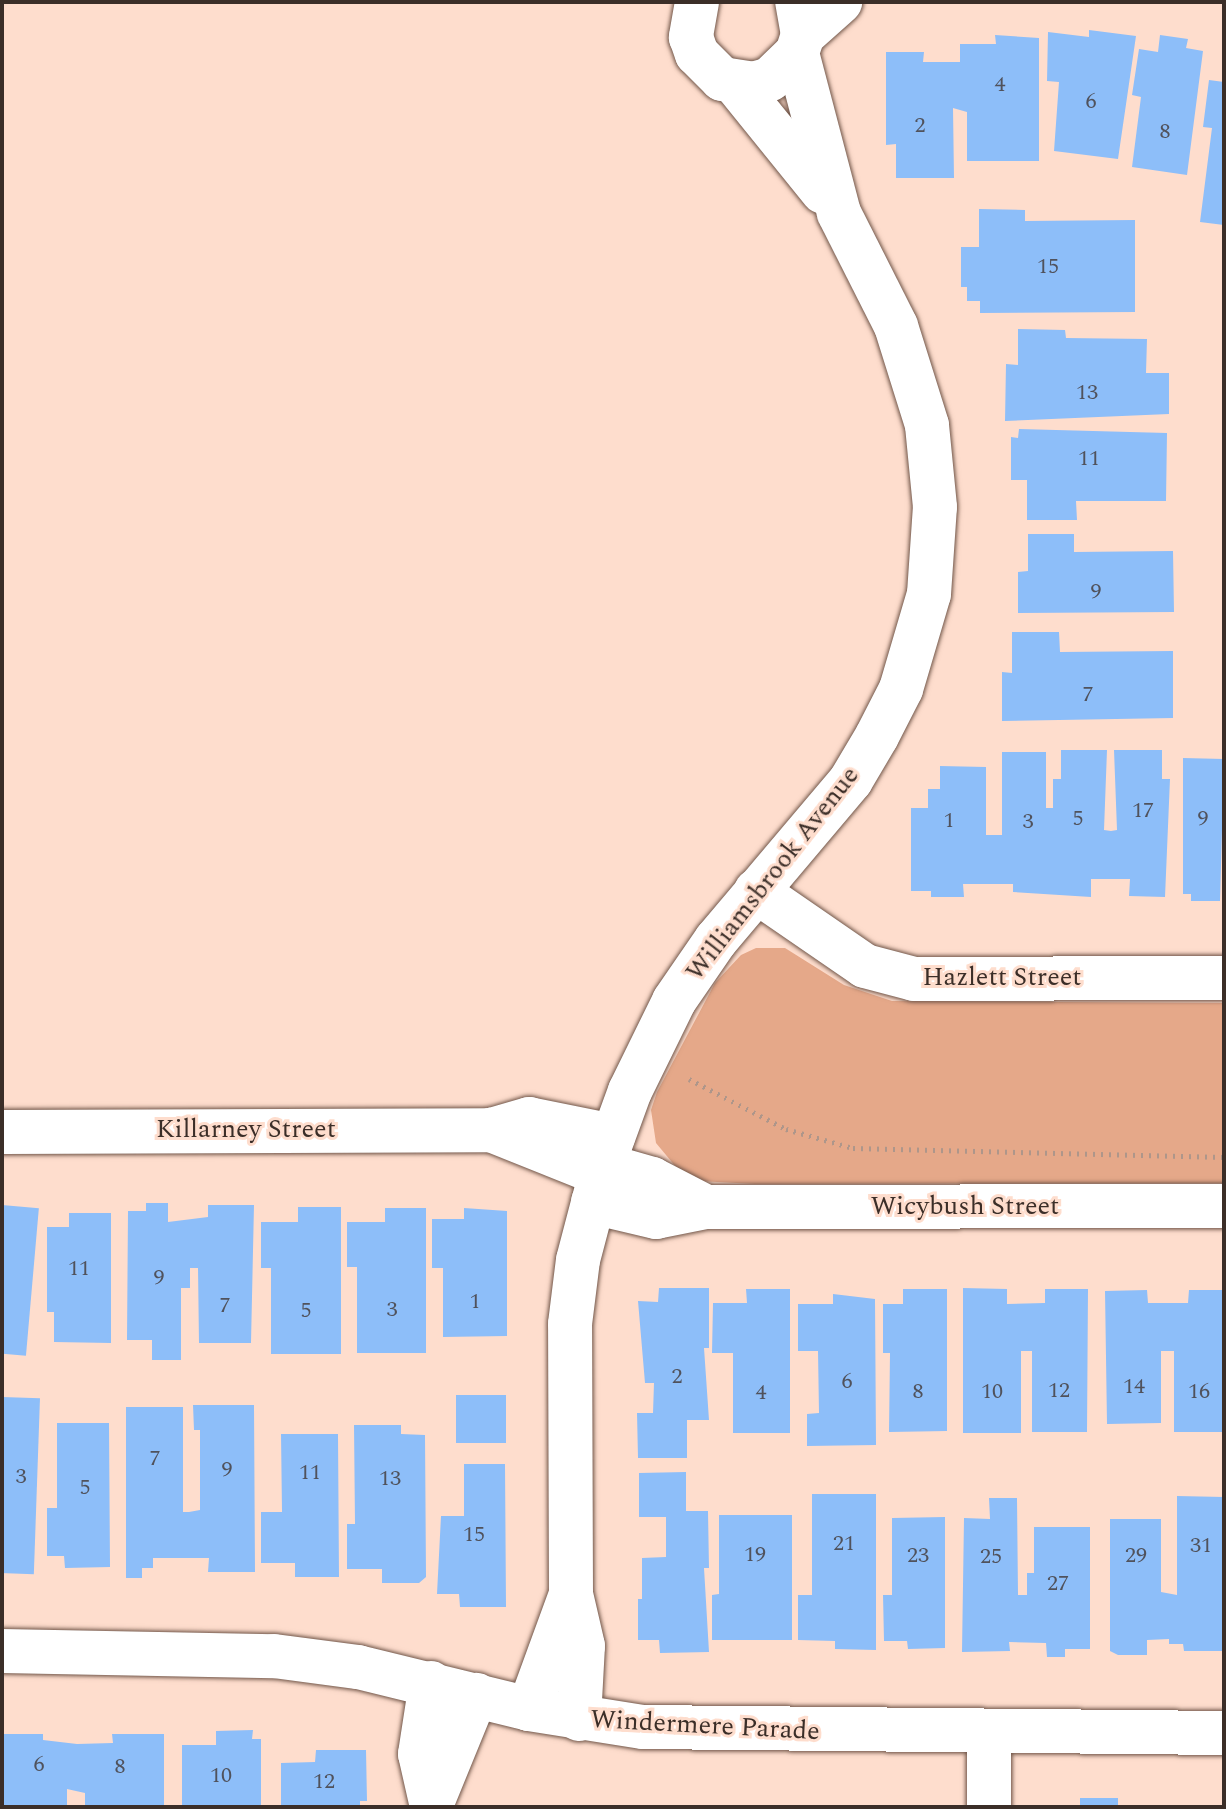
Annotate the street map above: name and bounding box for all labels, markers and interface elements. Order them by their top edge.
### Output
house number: 4 [995,72,1005,98]
house number: 6 [1086,89,1096,115]
house number: 2 [915,113,925,139]
house number: 8 [1160,119,1170,145]
house number: 15 [1037,254,1059,280]
house number: 13 [1076,380,1098,406]
house number: 11 [1078,446,1100,472]
house number: 9 [1091,579,1101,605]
house number: 7 [1083,682,1093,708]
street label: Williamsbrook Avenue [680,761,866,987]
house number: 17 [1132,798,1154,824]
house number: 5 [1073,806,1083,832]
house number: 9 [1198,806,1208,832]
house number: 1 [944,808,954,834]
house number: 3 [1023,809,1033,835]
street label: Hazlett Street [922,962,1082,994]
street label: Killarney Street [156,1114,336,1146]
street label: Wicybush Street [871,1191,1059,1223]
house number: 11 [68,1256,90,1282]
house number: 9 [154,1265,164,1291]
house number: 1 [470,1289,480,1315]
house number: 7 [220,1293,230,1319]
house number: 3 [387,1297,397,1323]
house number: 5 [301,1298,311,1324]
house number: 2 [672,1364,682,1390]
house number: 6 [842,1369,852,1395]
house number: 14 [1123,1374,1145,1400]
house number: 12 [1048,1378,1070,1404]
house number: 8 [913,1379,923,1405]
house number: 10 [981,1379,1003,1405]
house number: 16 [1188,1379,1210,1405]
house number: 4 [756,1380,766,1406]
house number: 7 [150,1446,160,1472]
house number: 9 [222,1457,232,1483]
house number: 11 [299,1460,321,1486]
house number: 3 [16,1464,26,1490]
house number: 13 [379,1466,401,1492]
house number: 5 [80,1475,90,1501]
house number: 15 [463,1522,485,1548]
house number: 21 [833,1531,855,1557]
house number: 31 [1190,1533,1212,1559]
house number: 19 [744,1542,766,1568]
house number: 23 [907,1543,929,1569]
house number: 29 [1125,1543,1147,1569]
house number: 25 [980,1544,1002,1570]
house number: 27 [1047,1571,1069,1597]
street label: Windermere Parade [590,1704,820,1748]
house number: 6 [34,1752,44,1778]
house number: 8 [115,1754,125,1780]
house number: 10 [210,1763,232,1789]
house number: 12 [313,1769,335,1795]

